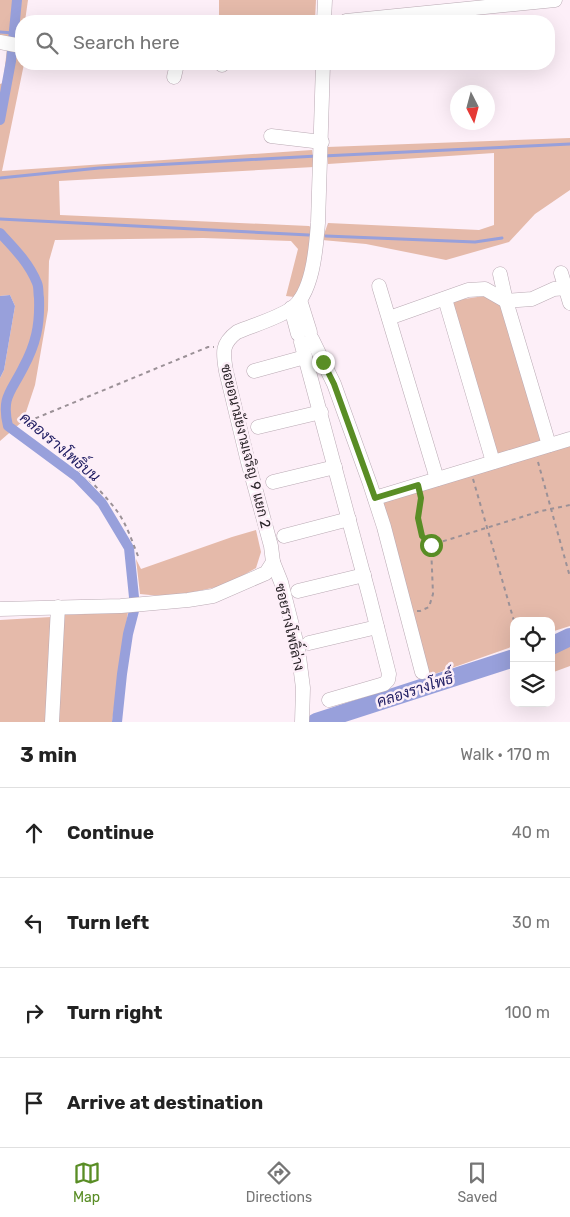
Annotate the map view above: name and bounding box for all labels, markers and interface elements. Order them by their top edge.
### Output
search box [15,15,555,70]
icon: search [33,29,61,57]
text: Search here [73,31,180,54]
north arrow [450,85,495,130]
route end [312,351,335,374]
street label: ซอยอนามัยงามเจริญ 9 แยก 2 [217,362,274,530]
water label: คลองรางโพธิ์บน [16,404,108,486]
route start [420,534,443,557]
street label: ซอยรางโพธิ์ล่าง [271,581,312,672]
map controls [510,617,555,707]
button: locate [510,617,555,662]
water label: คลองรางโพธิ์ [373,662,458,711]
button: layers [510,662,555,707]
text: 3 min [20,742,77,767]
text: Walk · 170 m [460,745,550,764]
icon: ahead [20,819,48,847]
text: Continue [67,821,154,844]
text: 40 m [512,823,550,842]
icon: left [20,909,48,937]
text: Turn left [67,911,149,934]
text: 30 m [512,913,550,932]
icon: right [20,999,48,1027]
text: Turn right [67,1001,162,1024]
text: 100 m [505,1003,550,1022]
icon: arrive [20,1089,48,1117]
text: Arrive at destination [67,1091,263,1114]
tab: Map [73,1159,101,1206]
tab: Directions [246,1159,312,1206]
tab: Saved [457,1159,497,1206]

